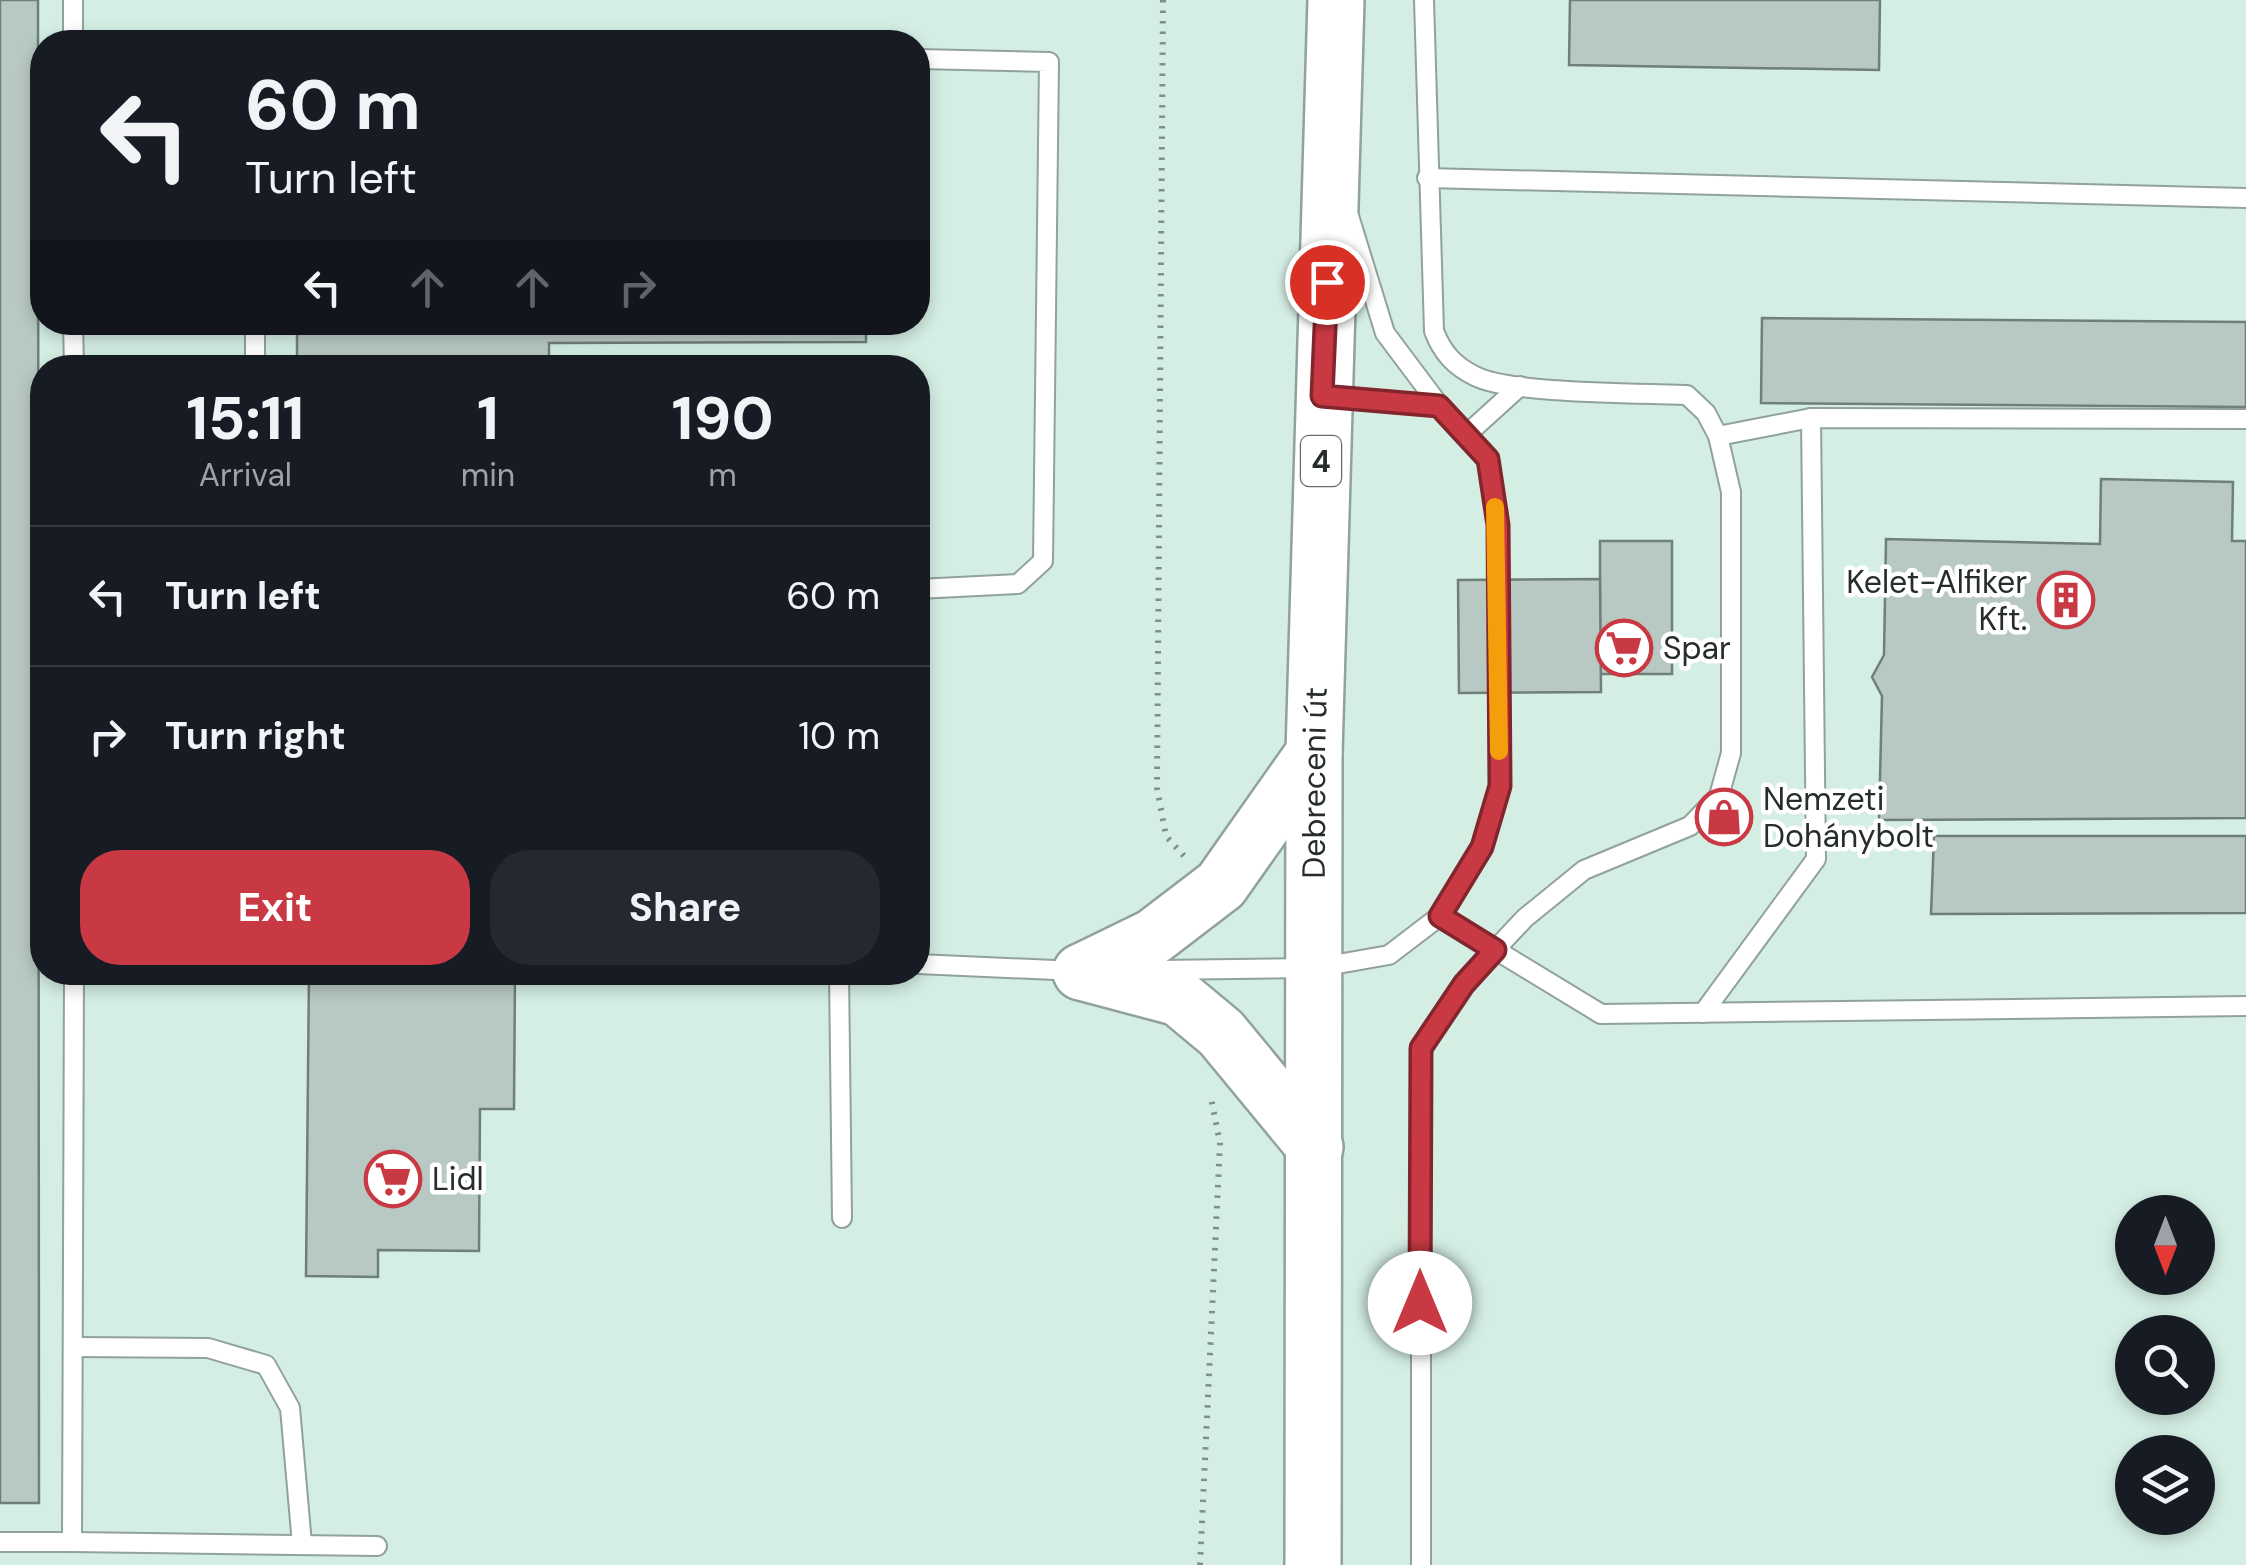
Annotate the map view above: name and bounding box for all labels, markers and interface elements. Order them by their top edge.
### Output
text: 60 m [245,60,421,151]
icon: left [80,70,210,200]
text: Turn left [245,148,417,207]
pin [1285,240,1370,325]
icon: arrive [1300,255,1355,310]
icon: left [295,260,350,315]
icon: ahead [400,260,455,315]
icon: ahead [505,260,560,315]
icon: right [610,260,665,315]
text: 15:11 [186,379,304,458]
text: 1 [477,379,499,458]
text: 190 [672,379,774,458]
road number: 4 [1301,436,1341,486]
text: Arrival [199,454,292,496]
text: min [461,454,515,496]
text: m [708,454,737,496]
place label: Kelet-Alfiker Kft. [1846,561,2027,640]
icon: left [80,569,135,624]
building icon: Kelet-Alfiker Kft. [2036,570,2096,630]
text: Turn left [165,571,321,621]
text: 60 m [786,571,880,621]
supermarket icon: Spar [1594,618,1654,678]
place label: Spar [1663,627,1731,669]
street label: Debreceni út [1293,687,1337,879]
icon: right [80,709,135,764]
text: Turn right [165,711,346,761]
text: 10 m [798,711,880,761]
place label: Nemzeti Dohánybolt [1763,778,1934,857]
shop icon: Nemzeti Dohánybolt [1694,787,1754,847]
button: Exit [80,850,470,965]
button: Share [490,850,880,965]
supermarket icon: Lidl [363,1149,423,1209]
place label: Lidl [432,1158,484,1200]
north arrow [2115,1195,2215,1295]
map controls [2115,1195,2215,1535]
position arrow [1368,1251,1472,1355]
button: search [2115,1315,2215,1415]
button: layers [2115,1435,2215,1535]

